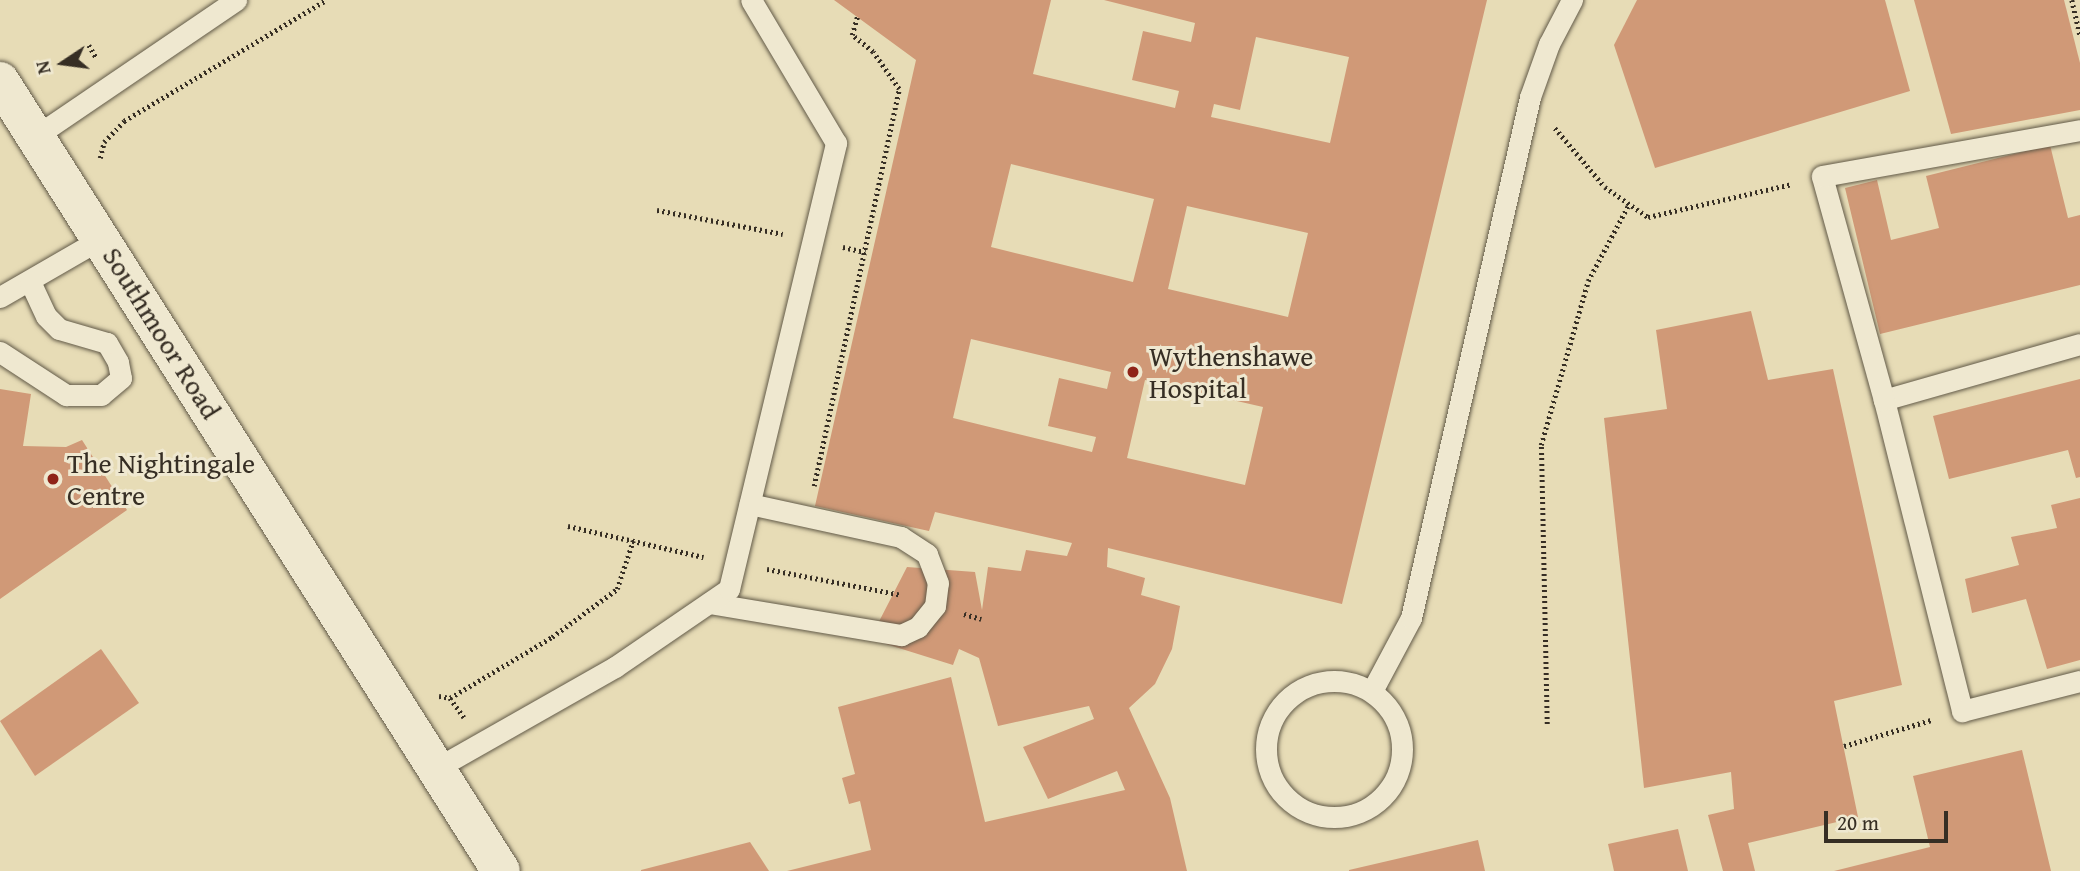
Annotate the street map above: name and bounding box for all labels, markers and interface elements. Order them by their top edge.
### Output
north arrow [28,28,98,98]
text: N [27,58,58,77]
street label: Southmoor Road [96,241,228,425]
place label: Wythenshawe Hospital [1149,339,1313,405]
marker: Wythenshawe Hospital [1123,362,1143,382]
place label: The Nightingale Centre [67,446,255,512]
marker: The Nightingale Centre [45,471,61,487]
scale bar [1828,798,1952,842]
text: 20 m [1837,807,1879,838]

